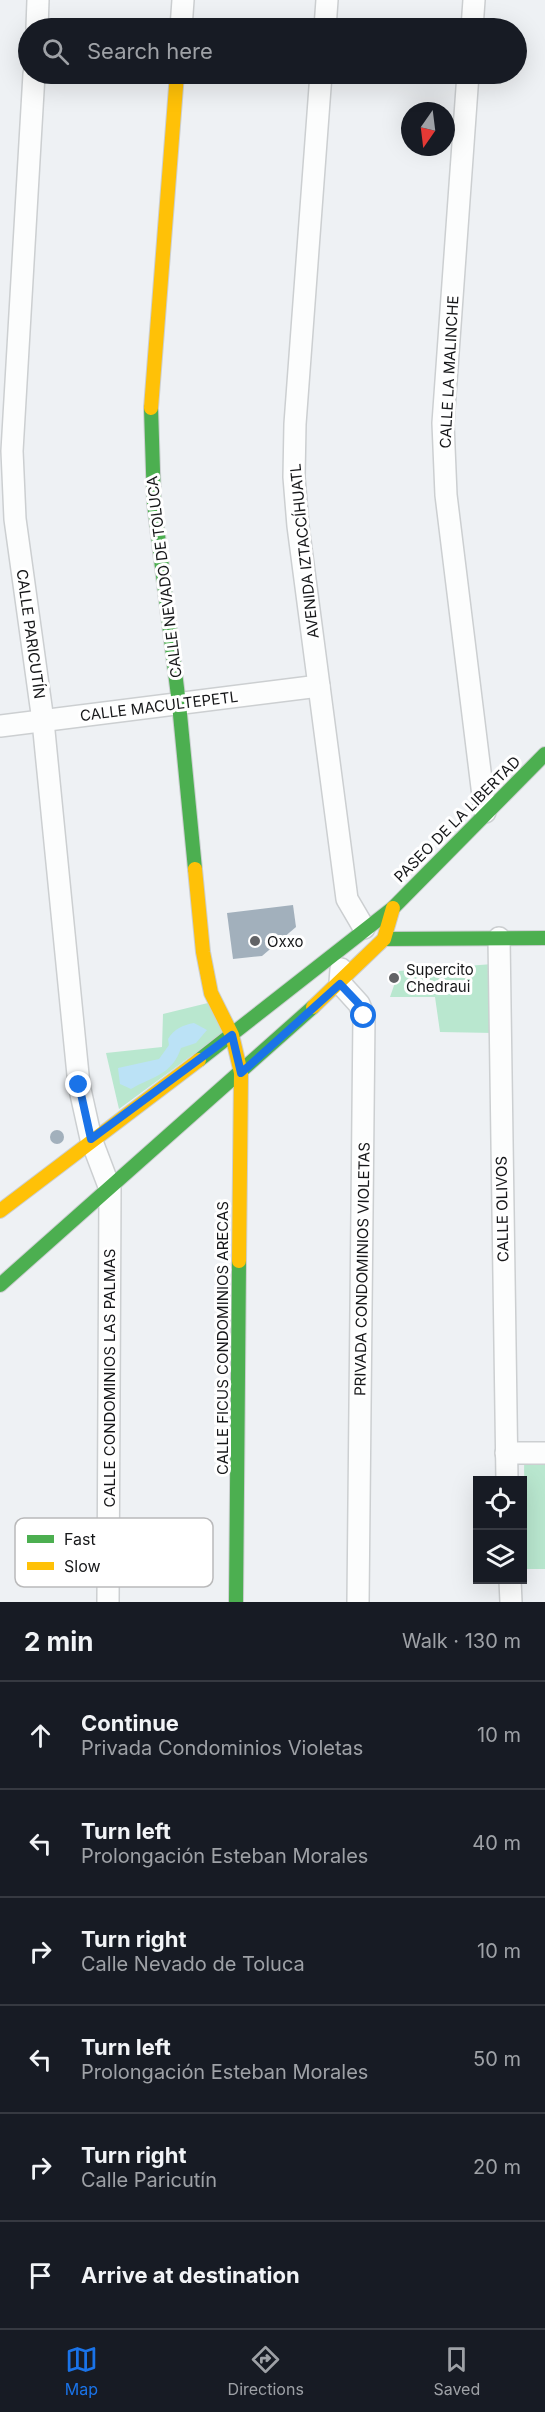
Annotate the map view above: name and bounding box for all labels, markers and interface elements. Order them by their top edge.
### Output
search box [18,18,527,84]
icon: search [39,35,72,68]
text: Search here [87,38,213,64]
north arrow [401,102,455,156]
street label: CALLE LA MALINCHE [436,295,462,449]
street label: AVENIDA IZTACCÍHUATL [285,463,323,639]
street label: CALLE NEVADO DE TOLUCA [142,475,186,679]
street label: CALLE PARICUTÍN [12,568,50,700]
street label: CALLE MACULTEPETL [79,687,239,725]
street label: PASEO DE LA LIBERTAD [390,752,524,886]
place label: Oxxo [267,932,304,951]
marker: Oxxo [248,934,262,948]
place label: Supercito Chedraui [406,960,474,996]
marker: Supercito Chedraui [387,971,401,985]
route start [350,1002,376,1028]
route end [65,1071,91,1097]
street label: PRIVADA CONDOMINIOS VIOLETAS [350,1142,374,1396]
street label: CALLE OLIVOS [492,1156,512,1262]
street label: CALLE FICUS CONDOMINIOS ARECAS [213,1201,232,1475]
street label: CALLE CONDOMINIOS LAS PALMAS [100,1249,119,1507]
map controls [473,1476,527,1584]
button: locate [473,1476,527,1530]
legend [15,1518,213,1587]
text: Fast [64,1529,96,1549]
button: layers [473,1530,527,1584]
text: Slow [64,1556,101,1576]
text: 2 min [24,1626,94,1657]
text: Walk · 130 m [402,1629,521,1653]
text: Continue [81,1710,179,1736]
icon: ahead [24,1719,57,1752]
text: 10 m [477,1723,521,1747]
text: Privada Condominios Violetas [81,1736,363,1760]
text: Turn left [81,1818,171,1844]
icon: left [24,1827,57,1860]
text: 40 m [472,1831,521,1855]
text: Prolongación Esteban Morales [81,1844,368,1868]
text: Turn right [81,1926,187,1952]
icon: right [24,1935,57,1968]
text: 10 m [477,1939,521,1963]
text: Calle Nevado de Toluca [81,1952,305,1976]
text: Turn left [81,2034,171,2060]
icon: left [24,2043,57,2076]
text: 50 m [473,2047,521,2071]
text: Prolongación Esteban Morales [81,2060,368,2084]
text: Turn right [81,2142,187,2168]
icon: right [24,2151,57,2184]
text: 20 m [473,2155,521,2179]
text: Calle Paricutín [81,2168,217,2192]
icon: arrive [24,2259,57,2292]
text: Arrive at destination [81,2262,300,2288]
tab: Map [65,2343,98,2399]
tab: Directions [228,2343,304,2399]
tab: Saved [433,2343,480,2399]

